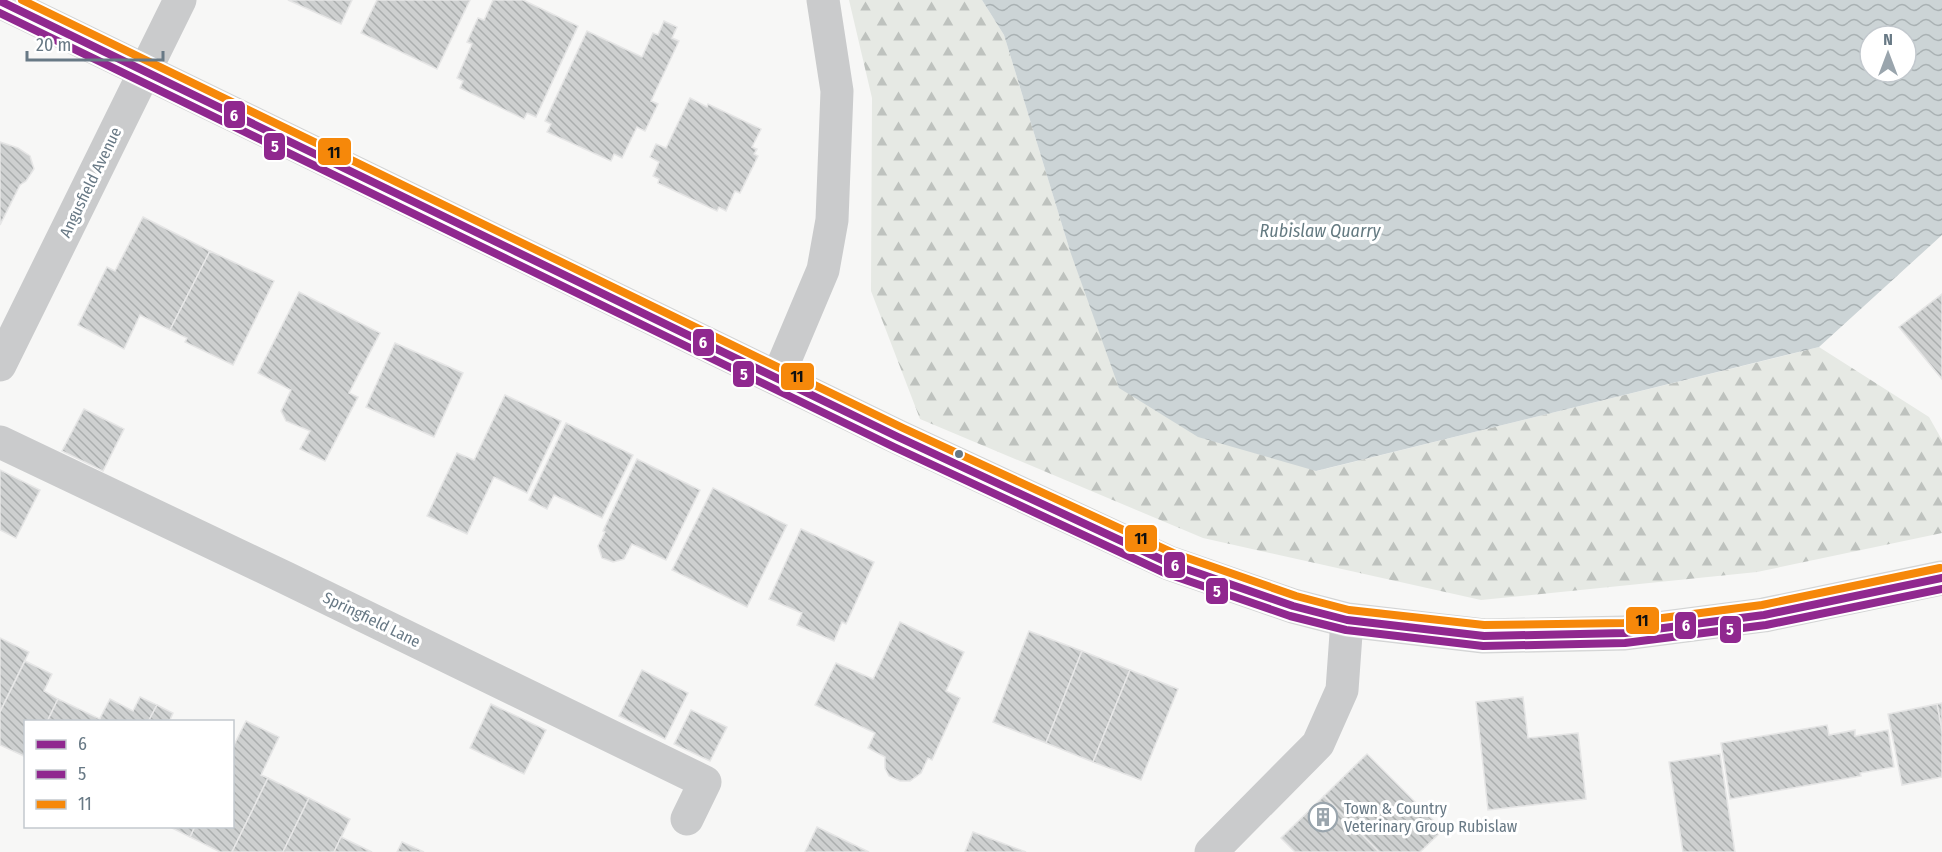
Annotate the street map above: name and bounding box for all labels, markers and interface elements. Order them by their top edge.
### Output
scale bar [27,24,164,62]
north arrow [1858,24,1918,84]
text: N [1883,30,1893,49]
text: 20 m [36,34,71,56]
line badge: 6 [223,100,246,129]
text: 6 [230,106,238,125]
street label: Angusfield Avenue [56,124,125,240]
line badge: 5 [263,132,286,161]
text: 5 [271,137,279,156]
line badge: 11 [317,137,352,166]
text: 11 [327,143,341,162]
water label: Rubislaw Quarry [1260,220,1381,242]
line badge: 6 [692,328,715,357]
text: 6 [699,333,707,352]
line badge: 5 [732,360,755,388]
line badge: 11 [780,362,815,391]
text: 5 [740,365,748,384]
text: 11 [790,367,804,386]
unlabelled marker [953,448,965,460]
line badge: 11 [1124,524,1158,553]
text: 11 [1134,529,1148,548]
line badge: 6 [1163,551,1186,579]
text: 6 [1171,556,1179,575]
line badge: 5 [1205,577,1229,605]
text: 5 [1213,582,1221,601]
street label: Springfield Lane [320,588,424,651]
line badge: 11 [1625,606,1660,635]
text: 11 [1635,611,1649,630]
line badge: 6 [1674,611,1697,640]
line badge: 5 [1719,615,1742,644]
text: 6 [1682,616,1690,635]
text: 5 [1726,620,1734,639]
legend [24,720,234,828]
text: 6 [78,733,87,755]
text: 5 [78,763,86,785]
text: 11 [78,793,92,815]
place label: Town & Country Veterinary Group Rubislaw [1344,799,1518,836]
building icon: Town & Country Veterinary Group Rubislaw [1307,801,1339,833]

